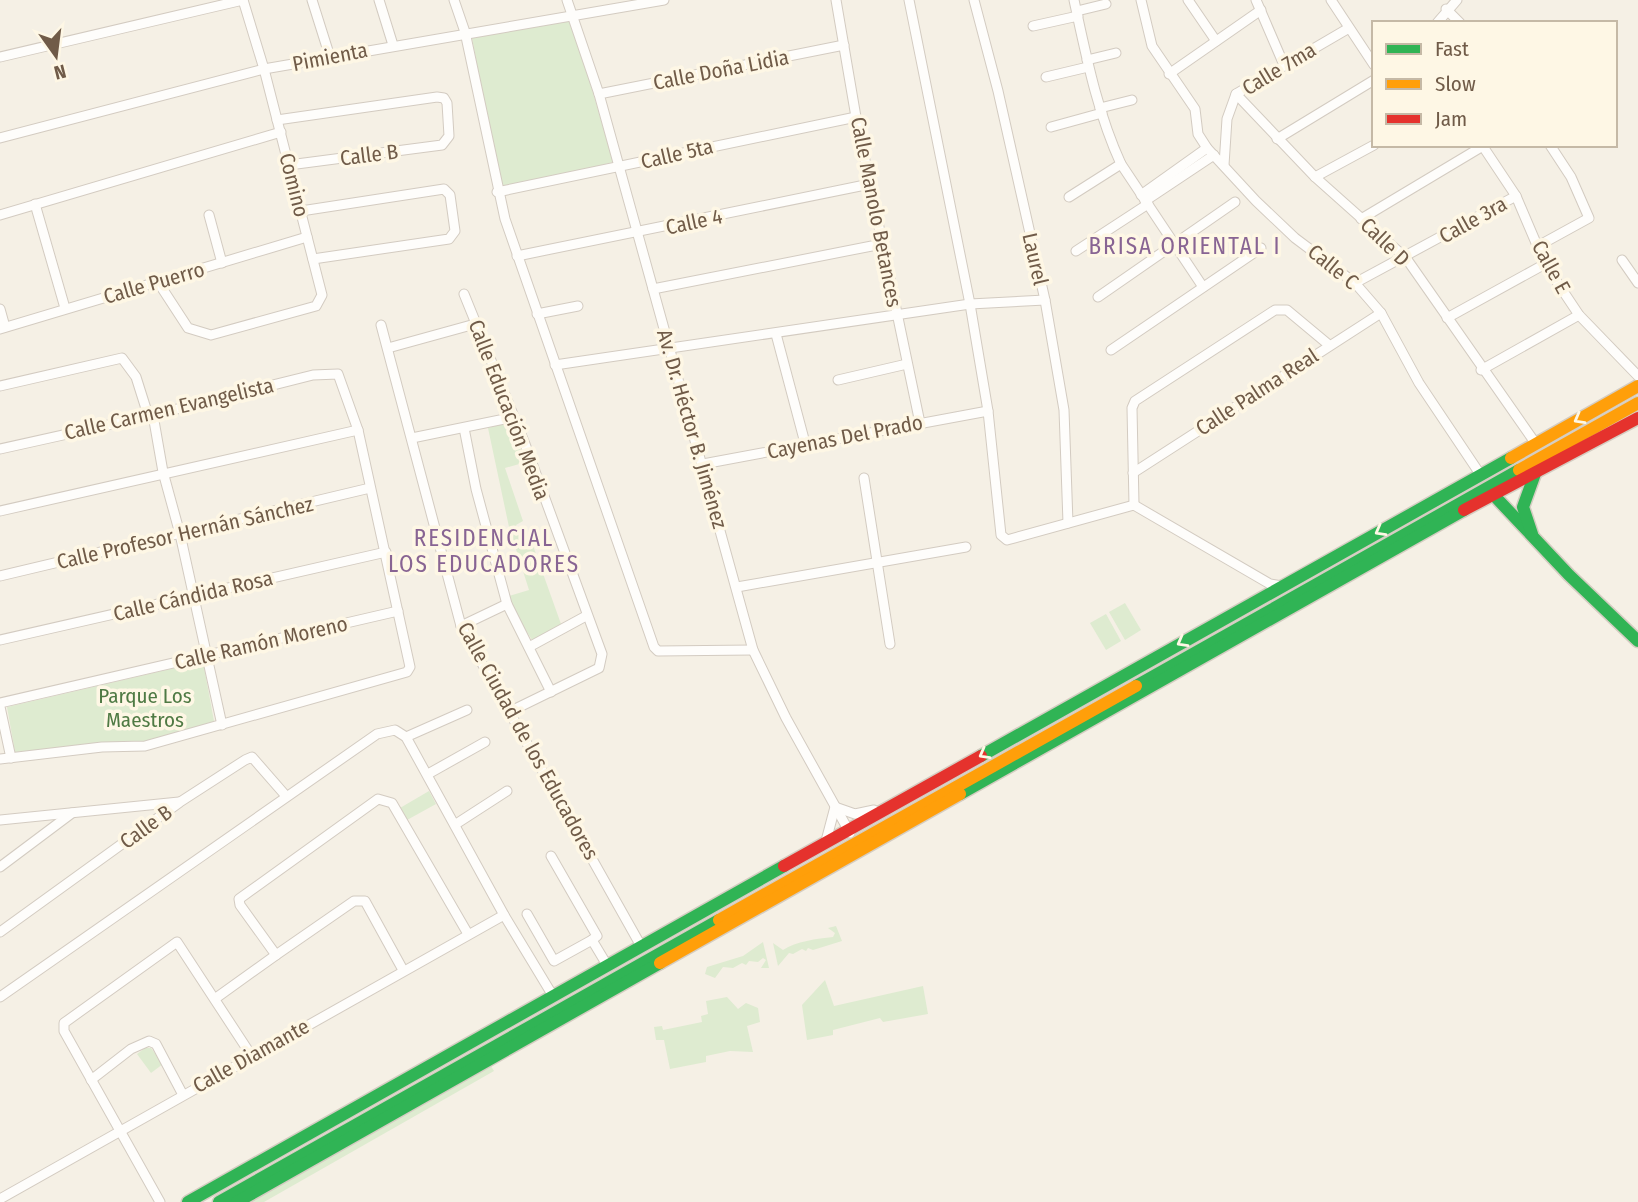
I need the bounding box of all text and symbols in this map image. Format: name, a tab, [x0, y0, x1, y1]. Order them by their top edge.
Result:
north arrow	[21, 21, 91, 91]
legend	[1372, 21, 1617, 147]
text: Fast	[1435, 36, 1469, 62]
street label: Pimienta	[290, 37, 370, 77]
street label: Calle 7ma	[1237, 37, 1321, 101]
street label: Calle Doña Lidia	[651, 44, 791, 96]
text: N	[52, 59, 68, 85]
text: Slow	[1435, 71, 1476, 97]
text: Jam	[1435, 106, 1467, 132]
street label: Calle Manolo Betances	[845, 115, 907, 309]
street label: Calle 5ta	[638, 133, 716, 175]
street label: Calle B	[338, 139, 400, 171]
street label: Comino	[274, 150, 314, 220]
street label: Calle 3ra	[1435, 191, 1511, 249]
street label: Calle 4	[663, 203, 725, 241]
street label: Calle D	[1355, 212, 1415, 272]
street label: Laurel	[1016, 230, 1054, 288]
district label: BRISA ORIENTAL I	[1089, 232, 1281, 260]
street label: Calle E	[1526, 236, 1576, 298]
street label: Calle C	[1302, 239, 1364, 295]
street label: Calle Puerro	[101, 256, 207, 310]
street label: Calle Educación Media	[463, 316, 555, 504]
street label: Av. Dr. Héctor B. Jiménez	[651, 326, 733, 532]
street label: Calle Palma Real	[1191, 343, 1323, 441]
street label: Calle Carmen Evangelista	[62, 372, 276, 446]
street label: Cayenas Del Prado	[765, 409, 925, 465]
one-way arrow	[1573, 411, 1586, 424]
street label: Calle Profesor Hernán Sánchez	[54, 491, 316, 575]
one-way arrow	[1375, 523, 1388, 536]
district label: RESIDENCIAL LOS EDUCADORES	[388, 524, 580, 578]
street label: Calle Cándida Rosa	[111, 565, 275, 627]
street label: Calle Ramón Moreno	[172, 610, 350, 676]
street label: Calle Ciudad de los Educadores	[452, 618, 604, 864]
one-way arrow	[1177, 634, 1189, 648]
park label: Parque Los Maestros	[98, 683, 192, 733]
one-way arrow	[979, 746, 991, 759]
street label: Calle B	[115, 799, 177, 855]
street label: Calle Diamante	[188, 1013, 314, 1099]

